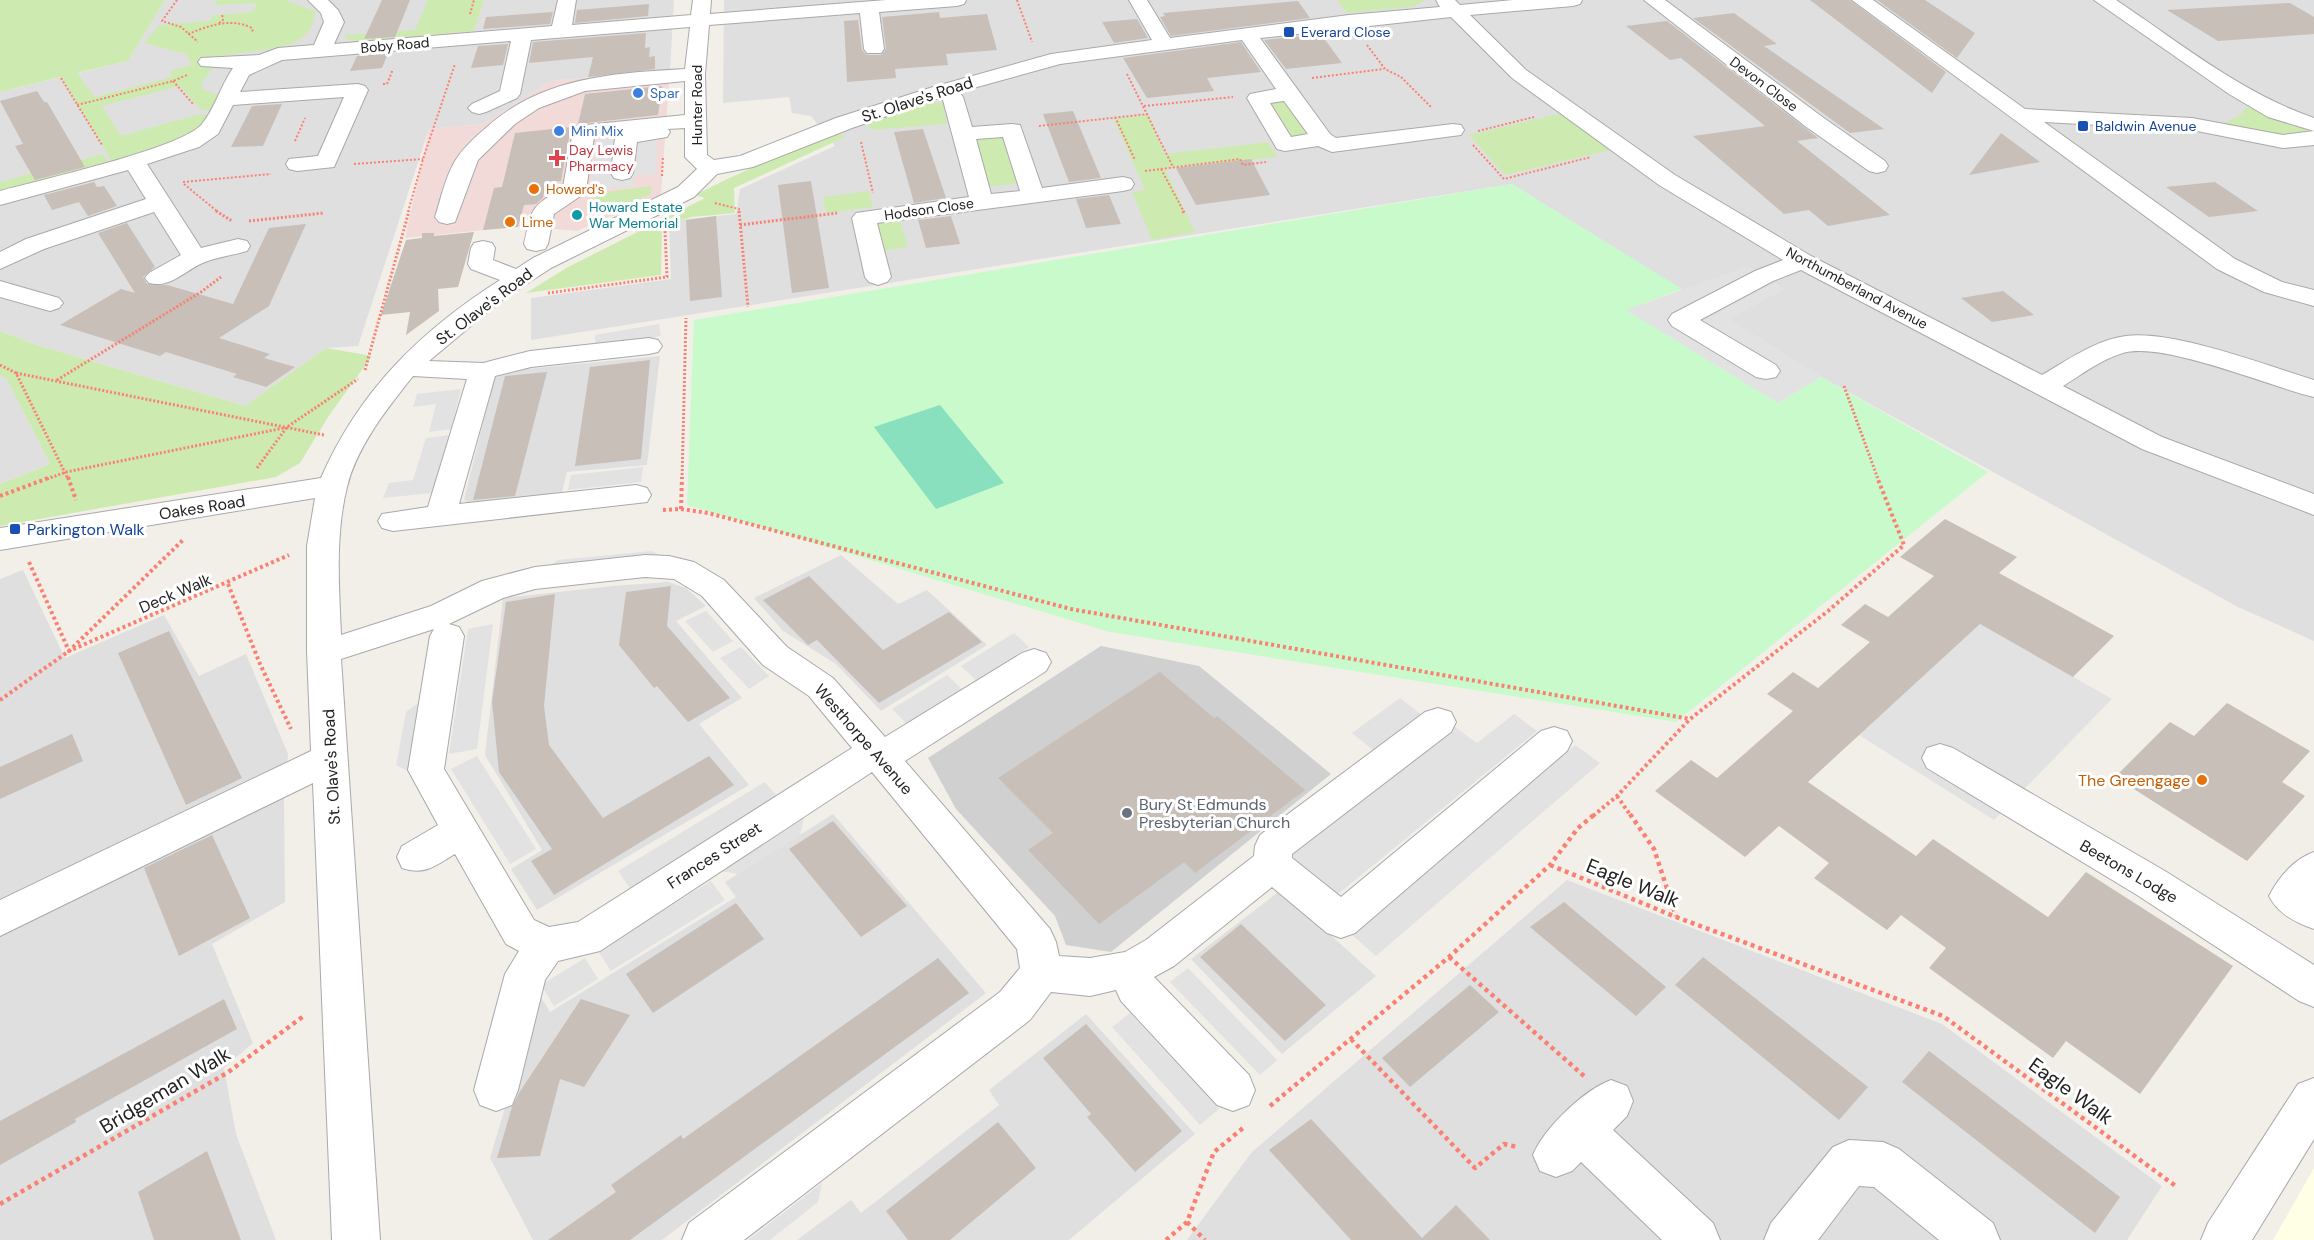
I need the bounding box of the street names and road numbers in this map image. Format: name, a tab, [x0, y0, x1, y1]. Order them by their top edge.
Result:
street label: Boby Road	[360, 33, 430, 57]
street label: Devon Close	[1726, 52, 1802, 116]
street label: Hunter Road	[688, 65, 706, 145]
street label: St. Olave's Road	[859, 72, 975, 127]
street label: Hodson Close	[883, 194, 975, 224]
street label: Northumberland Avenue	[1783, 243, 1931, 333]
street label: St. Olave's Road	[432, 263, 537, 350]
street label: Oakes Road	[157, 490, 247, 525]
street label: Deck Walk	[136, 569, 215, 618]
street label: Westhorpe Avenue	[810, 680, 917, 799]
street label: St. Olave's Road	[318, 709, 345, 825]
street label: Frances Street	[663, 817, 765, 894]
street label: Beetons Lodge	[2076, 835, 2182, 908]
street label: Eagle Walk	[1583, 853, 1683, 913]
street label: Bridgeman Walk	[95, 1041, 235, 1139]
street label: Eagle Walk	[2024, 1052, 2118, 1130]

